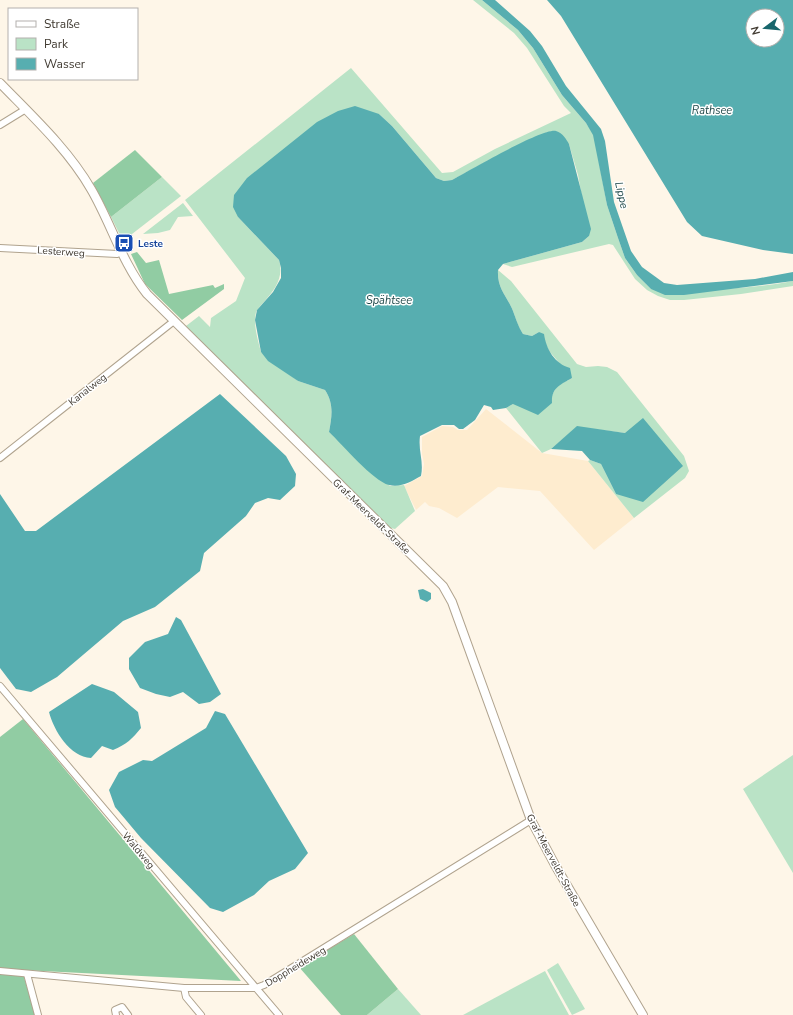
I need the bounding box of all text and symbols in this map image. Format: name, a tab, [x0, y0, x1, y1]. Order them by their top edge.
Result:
legend	[8, 8, 138, 80]
north arrow	[745, 8, 785, 48]
text: Straße	[44, 16, 80, 32]
text: N	[748, 25, 764, 37]
text: Park	[44, 36, 69, 52]
text: Wasser	[44, 56, 86, 72]
water label: Rathsee	[692, 103, 732, 118]
water label: Lippe	[611, 180, 632, 210]
bus stop icon: Leste	[113, 232, 135, 254]
place label: Leste	[138, 237, 164, 251]
street label: Lesterweg	[37, 243, 85, 261]
water label: Spähtsee	[366, 293, 412, 308]
street label: Kanalweg	[66, 370, 110, 409]
street label: Graf-Meerveldt-Straße	[329, 476, 413, 558]
street label: Graf-Meerveldt-Straße	[523, 812, 584, 909]
street label: Waldweg	[119, 829, 158, 872]
street label: Doppheideweg	[263, 943, 329, 991]

